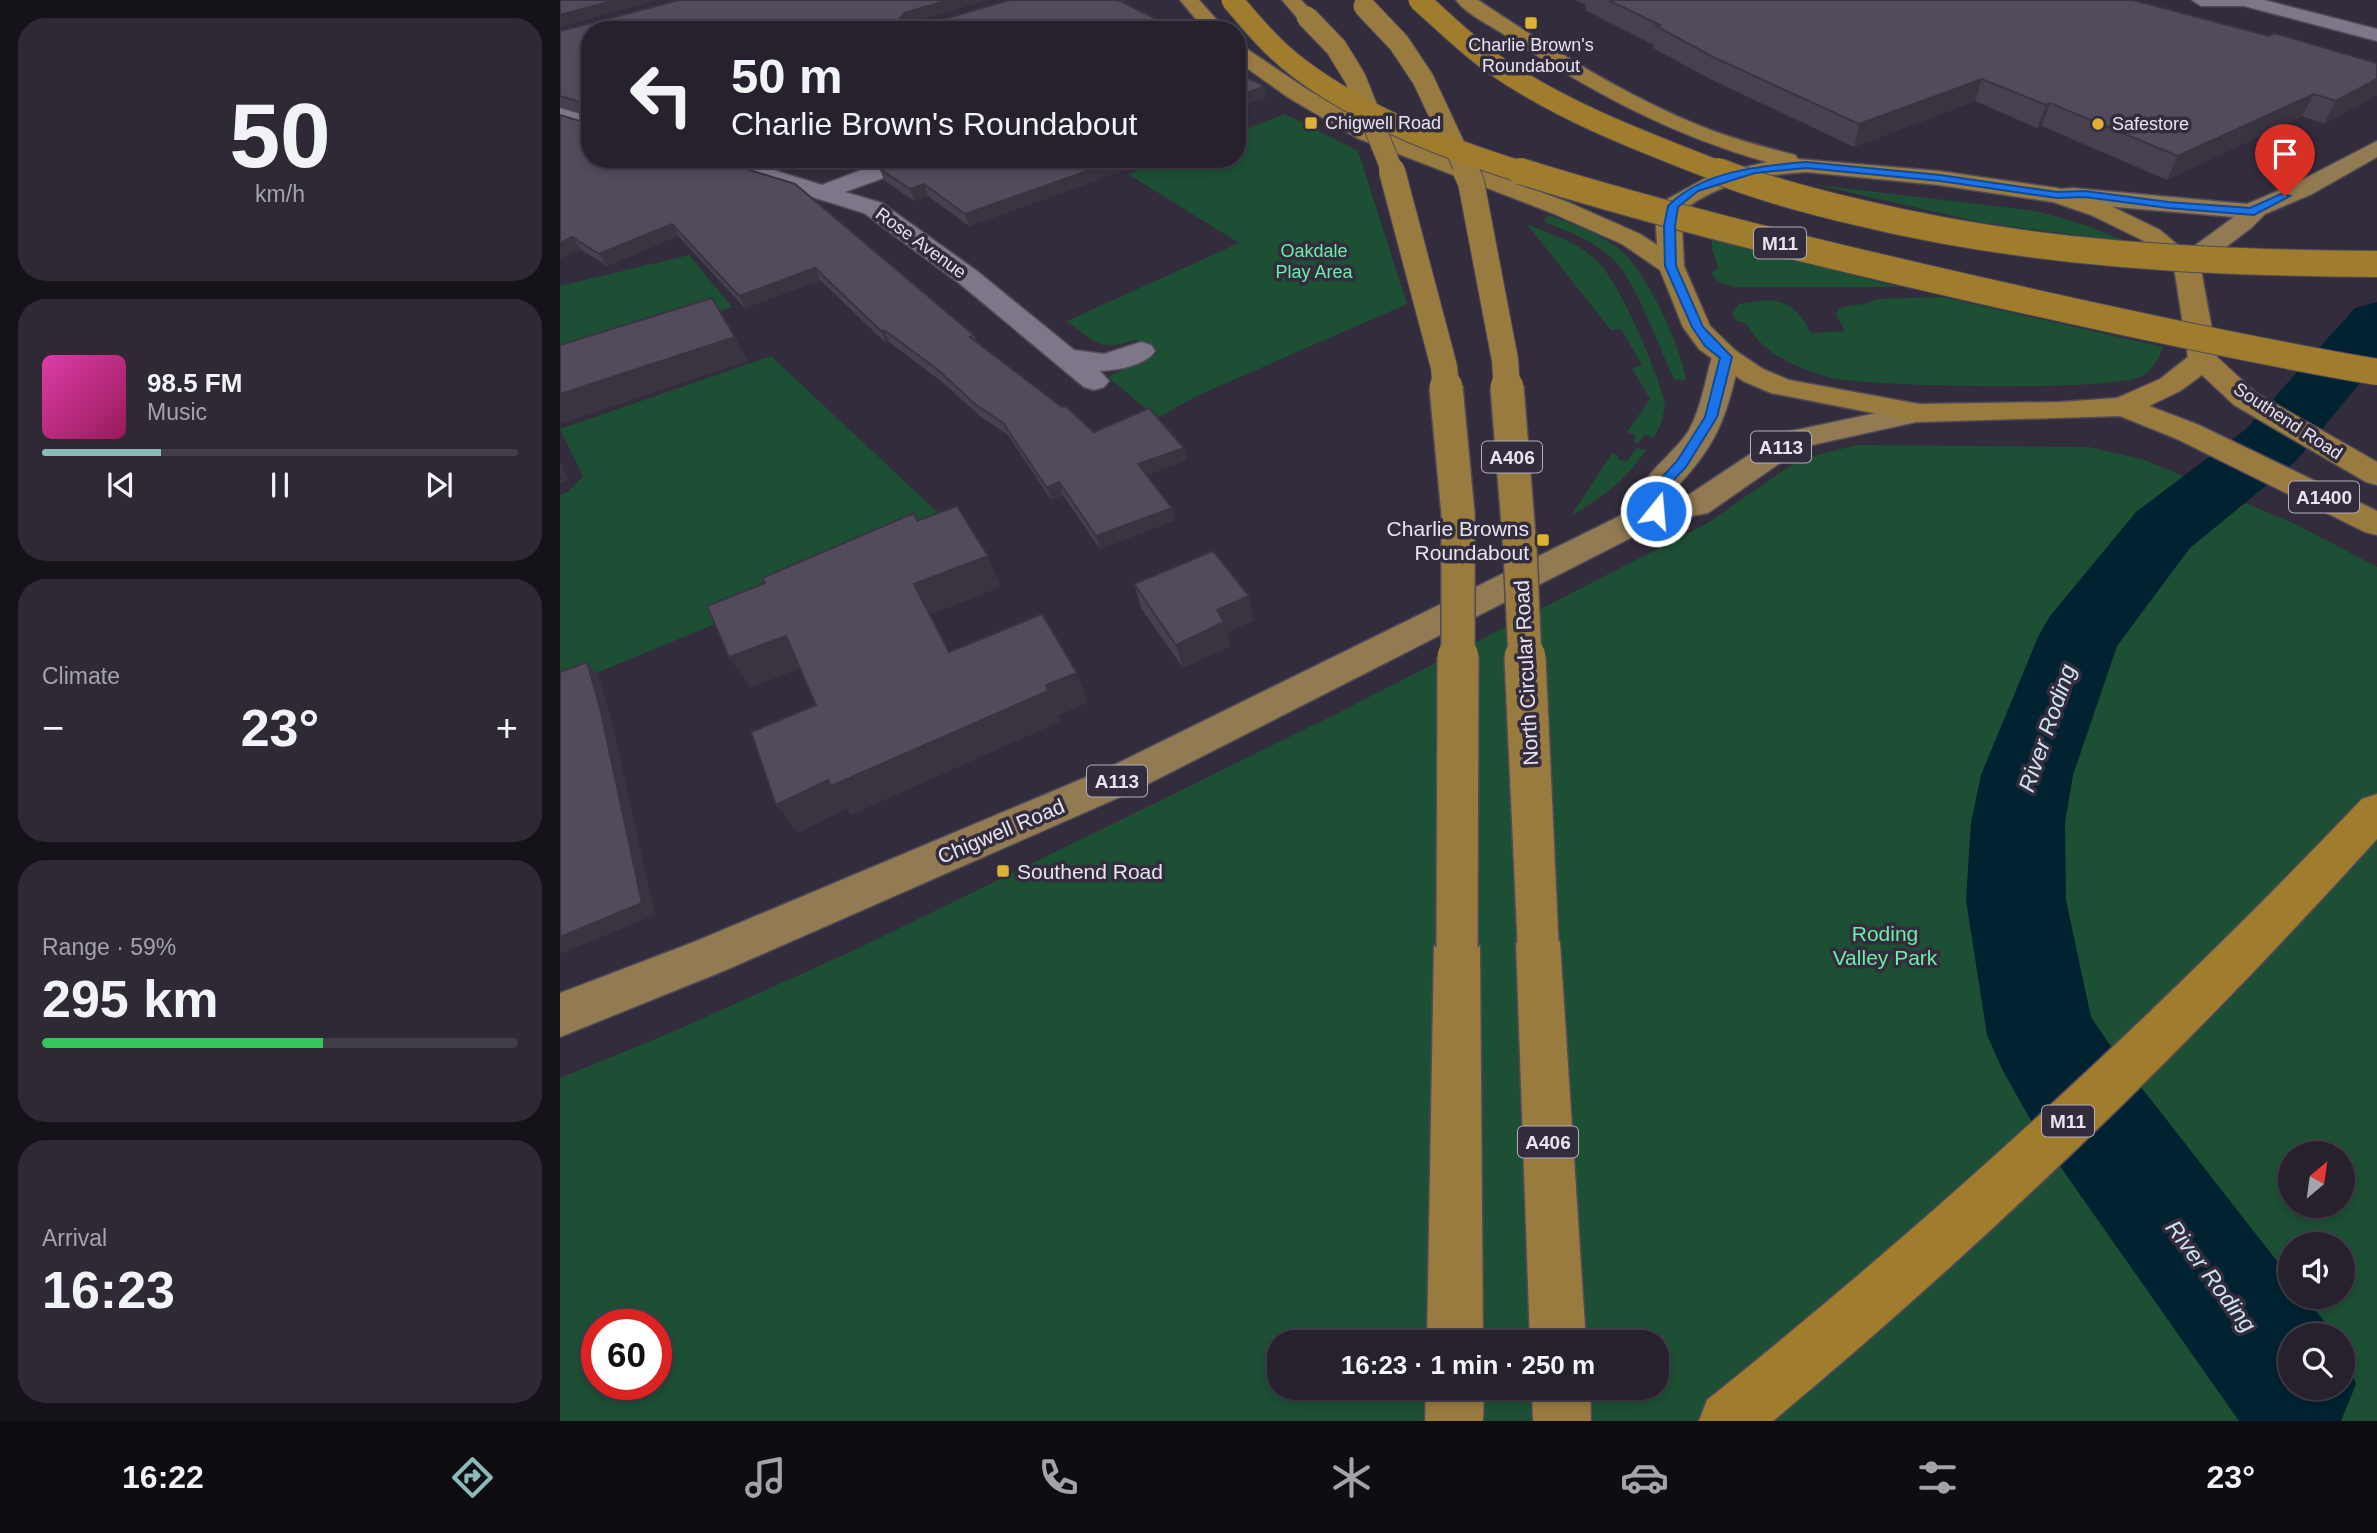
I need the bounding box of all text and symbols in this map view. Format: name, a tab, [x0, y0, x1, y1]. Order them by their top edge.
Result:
marker: Charlie Brown's Roundabout	[1523, 15, 1539, 31]
place label: Charlie Brown's Roundabout	[1468, 35, 1594, 76]
icon: left	[616, 49, 707, 140]
text: 50 m	[731, 49, 843, 103]
text: 50	[229, 85, 331, 186]
text: Charlie Brown's Roundabout	[731, 106, 1137, 142]
place label: Chigwell Road	[1325, 113, 1441, 133]
place label: Safestore	[2112, 114, 2189, 134]
marker: Chigwell Road	[1303, 115, 1319, 131]
marker: Safestore	[2090, 116, 2106, 132]
pin	[2255, 124, 2315, 196]
icon: arrive	[2266, 135, 2304, 173]
text: km/h	[255, 181, 305, 207]
street label: Rose Avenue	[872, 204, 970, 282]
road number: M11	[1754, 228, 1806, 258]
park label: Oakdale Play Area	[1275, 241, 1354, 282]
text: 98.5 FM	[147, 368, 242, 398]
street label: Southend Road	[2230, 379, 2346, 463]
text: Music	[147, 399, 207, 425]
road number: A113	[1751, 432, 1811, 462]
road number: A406	[1482, 442, 1542, 472]
icon: previous	[102, 466, 140, 504]
icon: pause	[261, 466, 299, 504]
icon: next	[420, 466, 458, 504]
position arrow	[1619, 474, 1693, 548]
road number: A1400	[2289, 482, 2359, 512]
place label: Charlie Browns Roundabout	[1387, 517, 1529, 564]
marker: Charlie Browns Roundabout	[1535, 532, 1551, 548]
street label: North Circular Road	[1510, 580, 1542, 766]
water label: River Roding	[2013, 661, 2081, 795]
text: Climate	[42, 663, 120, 689]
text: 23°	[241, 699, 319, 757]
text: −	[42, 707, 64, 749]
text: +	[496, 707, 518, 749]
road number: A113	[1087, 766, 1147, 796]
street label: Chigwell Road	[934, 794, 1068, 868]
place label: Southend Road	[1017, 860, 1163, 883]
marker: Southend Road	[995, 863, 1011, 879]
park label: Roding Valley Park	[1833, 922, 1938, 969]
text: Range · 59%	[42, 934, 176, 960]
text: 295 km	[42, 970, 218, 1028]
road number: M11	[2042, 1106, 2094, 1136]
road number: A406	[1518, 1126, 1578, 1158]
north arrow	[2278, 1141, 2356, 1218]
map controls	[2278, 1141, 2355, 1400]
water label: River Roding	[2161, 1215, 2262, 1337]
text: Arrival	[42, 1225, 107, 1251]
button: sound	[2278, 1232, 2355, 1309]
text: 16:23	[42, 1261, 175, 1319]
speed limit sign: 60	[581, 1309, 672, 1400]
button: search	[2278, 1323, 2355, 1400]
text: 16:23 · 1 min · 250 m	[1341, 1350, 1595, 1380]
icon: directions	[448, 1453, 497, 1502]
icon: music	[741, 1453, 790, 1502]
icon: phone	[1034, 1453, 1083, 1502]
icon: climate	[1327, 1453, 1376, 1502]
icon: car	[1620, 1453, 1669, 1502]
icon: filters	[1913, 1453, 1962, 1502]
text: 16:22	[122, 1459, 204, 1495]
text: 23°	[2207, 1459, 2255, 1495]

